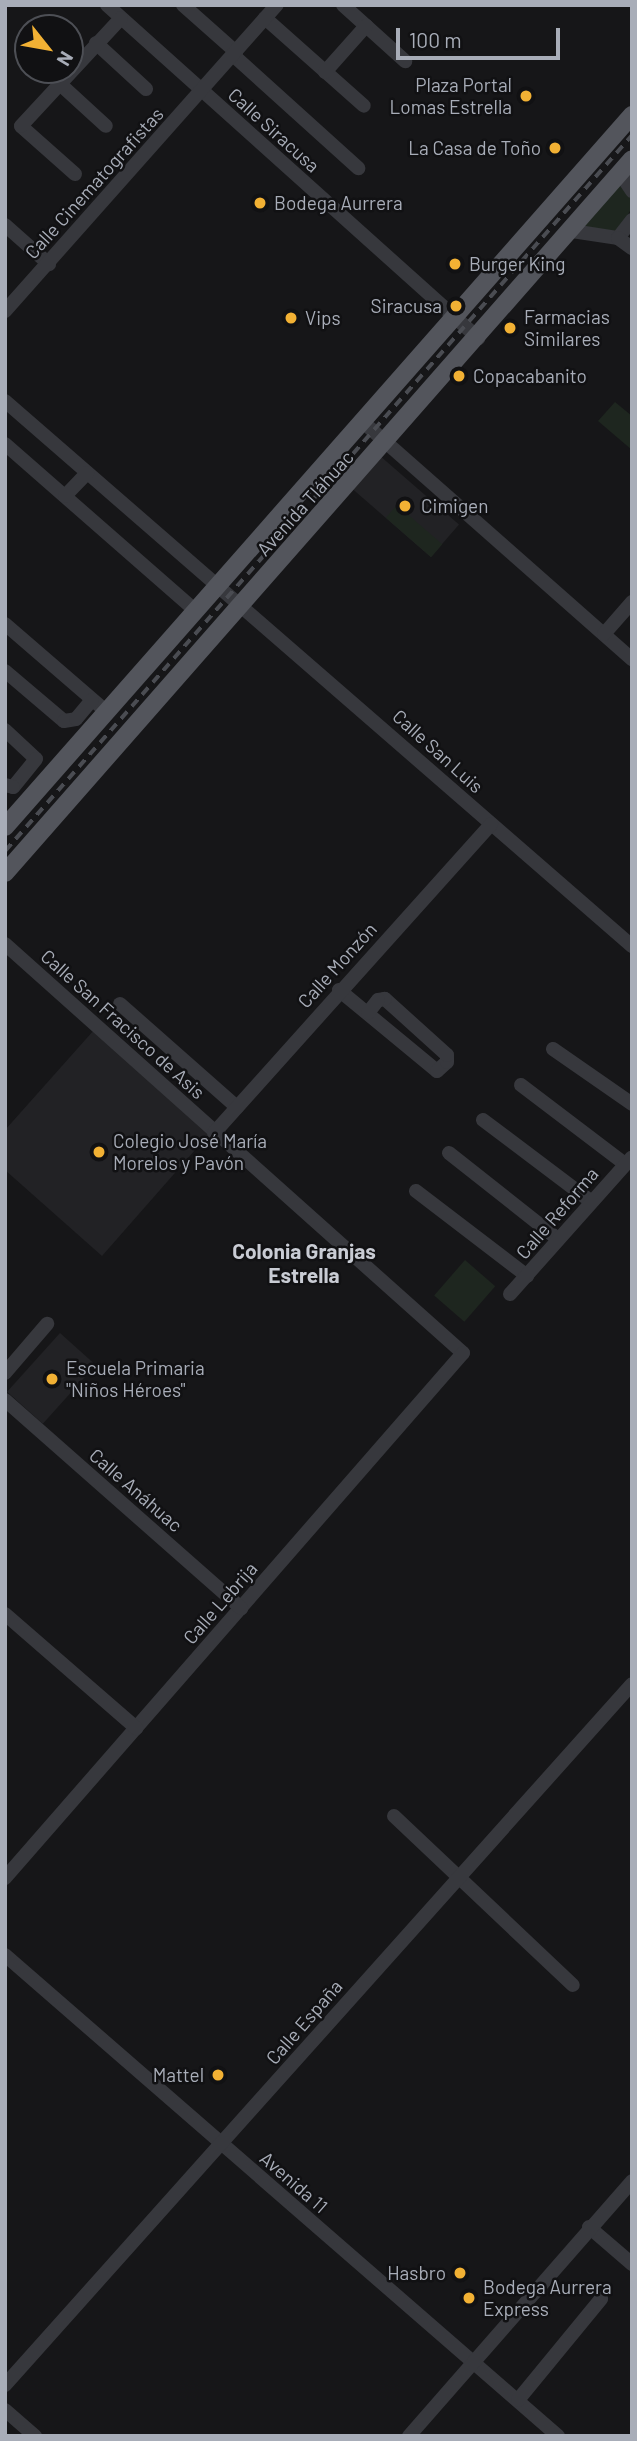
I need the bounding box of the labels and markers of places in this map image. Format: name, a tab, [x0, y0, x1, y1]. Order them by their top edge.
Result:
place label: Plaza Portal Lomas Estrella	[390, 74, 512, 118]
marker: Plaza Portal Lomas Estrella	[518, 88, 534, 104]
place label: La Casa de Toño	[408, 137, 541, 159]
marker: La Casa de Toño	[547, 140, 563, 156]
place label: Bodega Aurrera	[274, 192, 403, 214]
marker: Bodega Aurrera	[252, 195, 268, 211]
place label: Burger King	[469, 253, 565, 275]
marker: Burger King	[447, 256, 463, 272]
place label: Siracusa	[371, 295, 442, 317]
marker: Siracusa	[448, 298, 464, 314]
place label: Farmacias Similares	[524, 306, 610, 350]
place label: Vips	[305, 307, 341, 329]
marker: Vips	[283, 310, 299, 326]
marker: Farmacias Similares	[502, 320, 518, 336]
place label: Copacabanito	[473, 365, 587, 387]
marker: Copacabanito	[451, 368, 467, 384]
place label: Cimigen	[421, 495, 488, 517]
marker: Cimigen	[395, 496, 415, 516]
place label: Colegio José María Morelos y Pavón	[113, 1130, 267, 1174]
marker: Colegio José María Morelos y Pavón	[91, 1144, 107, 1160]
place label: Escuela Primaria "Niños Héroes"	[66, 1357, 205, 1401]
marker: Escuela Primaria "Niños Héroes"	[44, 1371, 60, 1387]
place label: Mattel	[153, 2064, 204, 2086]
marker: Mattel	[210, 2067, 226, 2083]
place label: Hasbro	[387, 2262, 446, 2284]
marker: Hasbro	[452, 2265, 468, 2281]
place label: Bodega Aurrera Express	[483, 2276, 612, 2320]
marker: Bodega Aurrera Express	[461, 2290, 477, 2306]

